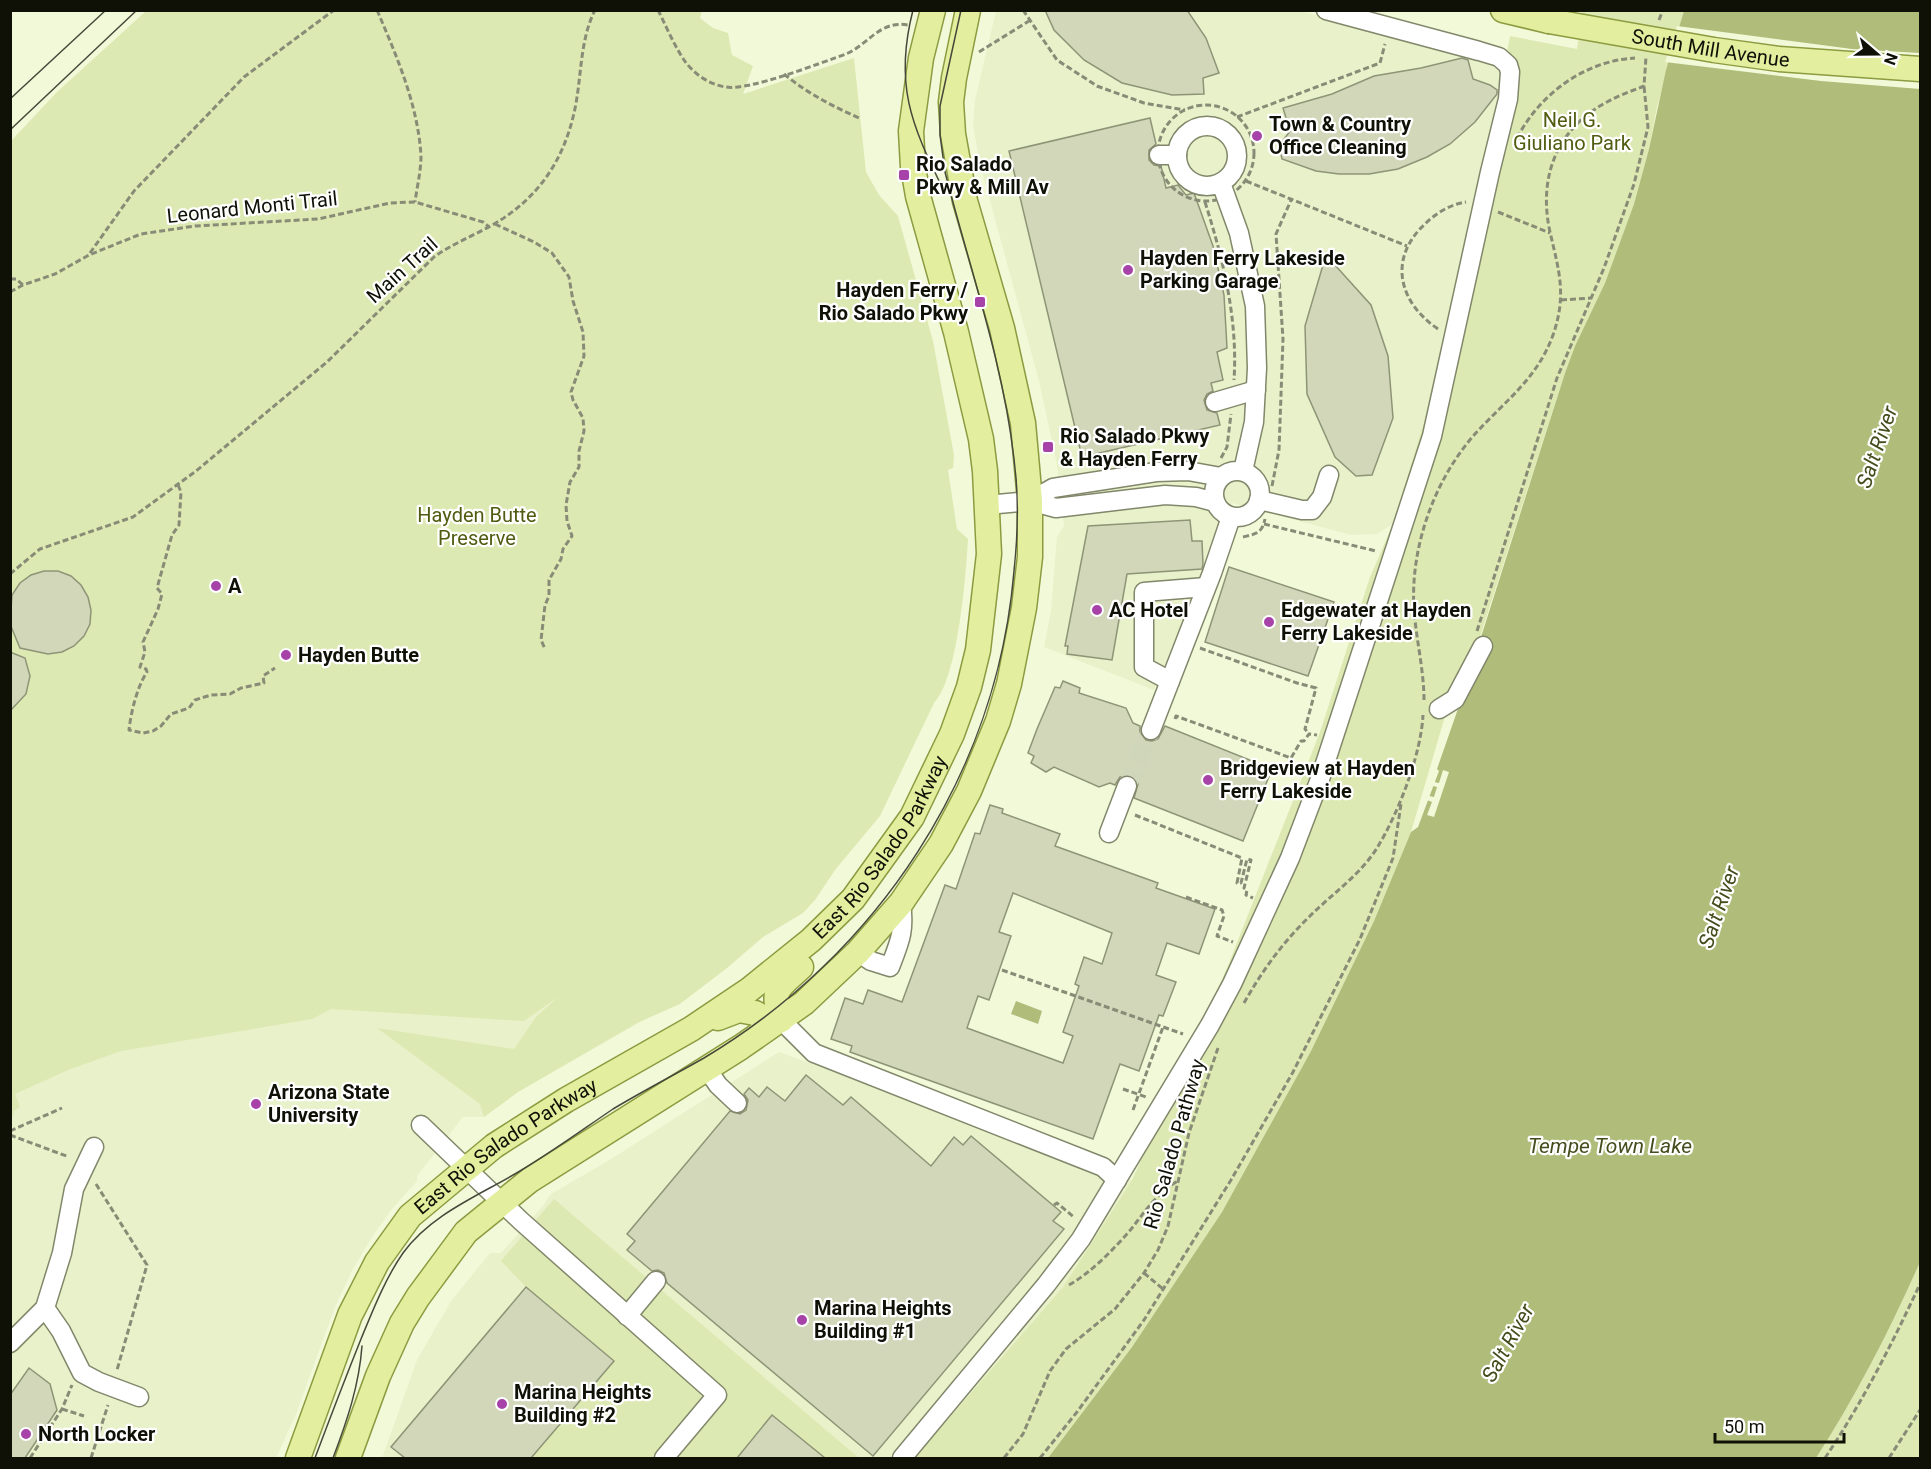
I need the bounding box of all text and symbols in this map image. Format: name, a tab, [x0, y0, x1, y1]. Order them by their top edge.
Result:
street label: South Mill Avenue	[1630, 24, 1790, 72]
north arrow	[1847, 24, 1907, 84]
text: N	[1880, 50, 1901, 68]
park label: Neil G. Giuliano Park	[1513, 108, 1632, 155]
place label: Town & Country Office Cleaning	[1269, 112, 1412, 159]
marker: Town & Country Office Cleaning	[1250, 129, 1264, 143]
place label: Rio Salado Pkwy & Mill Av	[916, 152, 1049, 199]
marker: Rio Salado Pkwy & Mill Av	[897, 168, 911, 182]
street label: Leonard Monti Trail	[165, 186, 339, 228]
street label: Main Trail	[362, 232, 442, 308]
place label: Hayden Ferry Lakeside Parking Garage	[1140, 246, 1345, 293]
marker: Hayden Ferry Lakeside Parking Garage	[1121, 263, 1135, 277]
place label: Hayden Ferry / Rio Salado Pkwy	[819, 278, 969, 325]
marker: Hayden Ferry / Rio Salado Pkwy	[973, 295, 987, 309]
water label: Salt River	[1852, 402, 1903, 491]
place label: Rio Salado Pkwy & Hayden Ferry	[1060, 424, 1210, 471]
marker: Rio Salado Pkwy & Hayden Ferry	[1041, 440, 1055, 454]
park label: Hayden Butte Preserve	[417, 503, 537, 550]
place label: A	[228, 574, 242, 598]
marker: A	[209, 579, 223, 593]
place label: AC Hotel	[1109, 598, 1189, 622]
place label: Edgewater at Hayden Ferry Lakeside	[1281, 598, 1471, 645]
marker: AC Hotel	[1090, 603, 1104, 617]
marker: Edgewater at Hayden Ferry Lakeside	[1262, 615, 1276, 629]
place label: Hayden Butte	[298, 643, 419, 667]
marker: Hayden Butte	[279, 648, 293, 662]
street label: East Rio Salado Parkway	[808, 751, 952, 944]
place label: Bridgeview at Hayden Ferry Lakeside	[1220, 756, 1415, 803]
marker: Bridgeview at Hayden Ferry Lakeside	[1201, 773, 1215, 787]
water label: Salt River	[1694, 862, 1745, 951]
street label: Rio Salado Pathway	[1138, 1056, 1210, 1232]
street label: East Rio Salado Parkway	[409, 1073, 602, 1219]
place label: Arizona State University	[268, 1080, 390, 1127]
marker: Arizona State University	[249, 1097, 263, 1111]
water label: Tempe Town Lake	[1528, 1134, 1692, 1158]
place label: Marina Heights Building #1	[814, 1296, 952, 1343]
water label: Salt River	[1477, 1299, 1540, 1386]
marker: Marina Heights Building #1	[795, 1313, 809, 1327]
place label: Marina Heights Building #2	[514, 1380, 652, 1427]
marker: Marina Heights Building #2	[495, 1397, 509, 1411]
scale bar	[1715, 1406, 1844, 1444]
text: 50 m	[1724, 1416, 1764, 1437]
place label: North Locker	[38, 1422, 156, 1446]
marker: North Locker	[19, 1427, 33, 1441]

